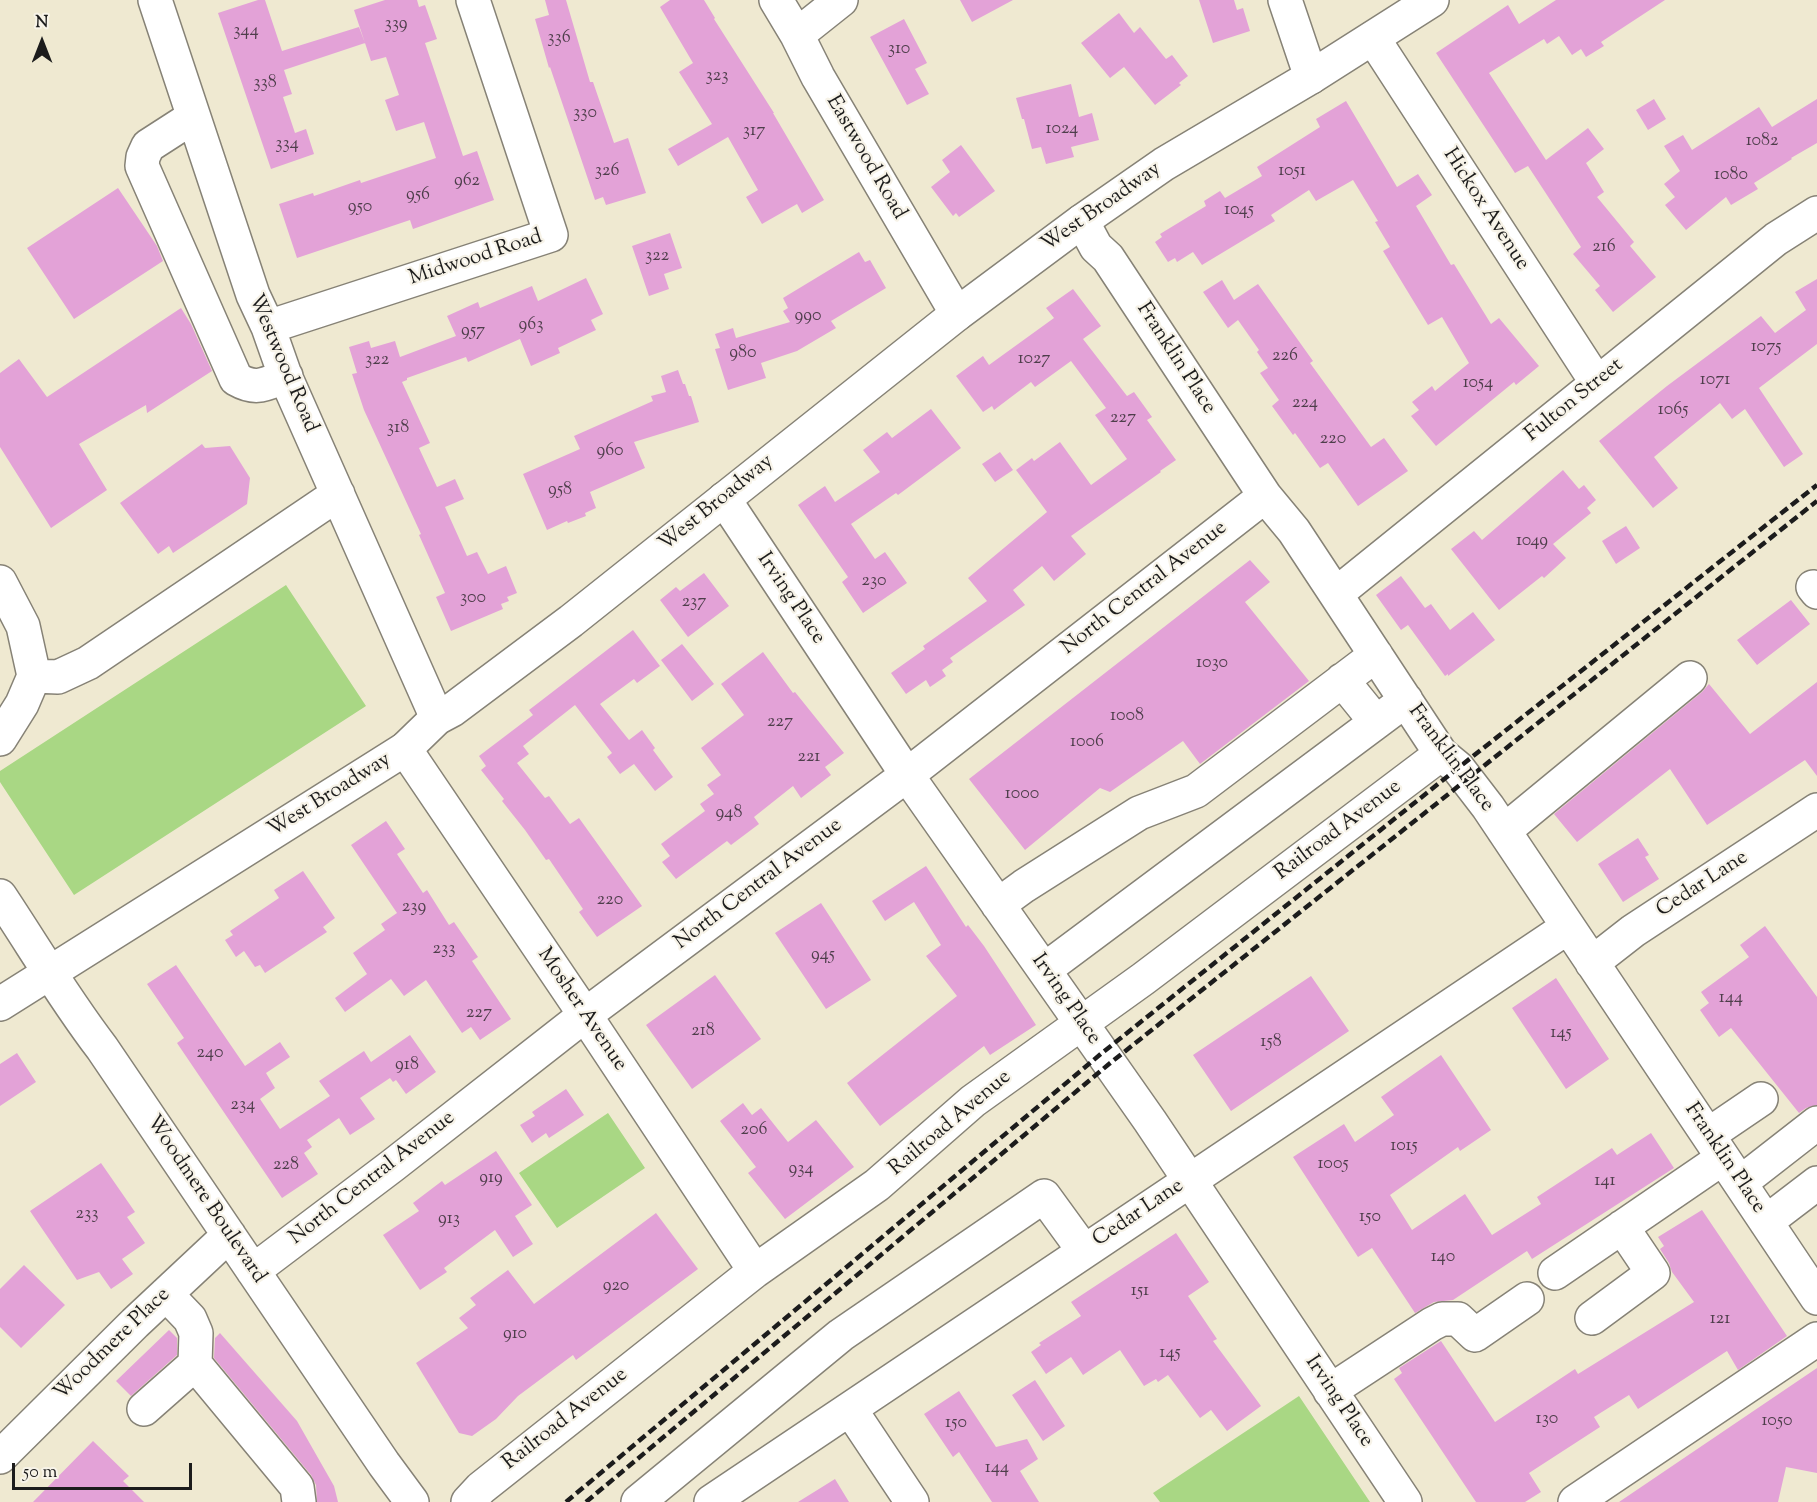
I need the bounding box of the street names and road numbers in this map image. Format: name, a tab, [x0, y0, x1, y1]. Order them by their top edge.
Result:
street label: Eastwood Road	[819, 91, 911, 225]
street label: Hickox Avenue	[1436, 144, 1534, 276]
street label: West Broadway	[1037, 157, 1167, 259]
street label: Midwood Road	[406, 226, 546, 292]
street label: Westwood Road	[241, 291, 323, 437]
street label: Franklin Place	[1130, 299, 1220, 419]
street label: Fulton Street	[1521, 354, 1629, 448]
street label: West Broadway	[655, 450, 779, 558]
street label: North Central Avenue	[1057, 516, 1233, 662]
street label: Irving Place	[750, 548, 830, 650]
street label: Franklin Place	[1401, 700, 1499, 818]
street label: West Broadway	[264, 748, 396, 844]
street label: Railroad Avenue	[1271, 775, 1407, 887]
street label: North Central Avenue	[670, 814, 848, 956]
street label: Cedar Lane	[1653, 846, 1753, 924]
street label: Mosher Avenue	[531, 944, 631, 1076]
street label: Irving Place	[1025, 950, 1105, 1050]
street label: Railroad Avenue	[885, 1066, 1017, 1182]
street label: Franklin Place	[1678, 1099, 1770, 1219]
street label: North Central Avenue	[285, 1106, 461, 1252]
street label: Woodmere Boulevard	[139, 1111, 271, 1289]
street label: Cedar Lane	[1089, 1174, 1189, 1254]
street label: Woodmere Place	[50, 1283, 176, 1407]
street label: Irving Place	[1298, 1351, 1378, 1453]
street label: Railroad Avenue	[499, 1363, 633, 1477]

